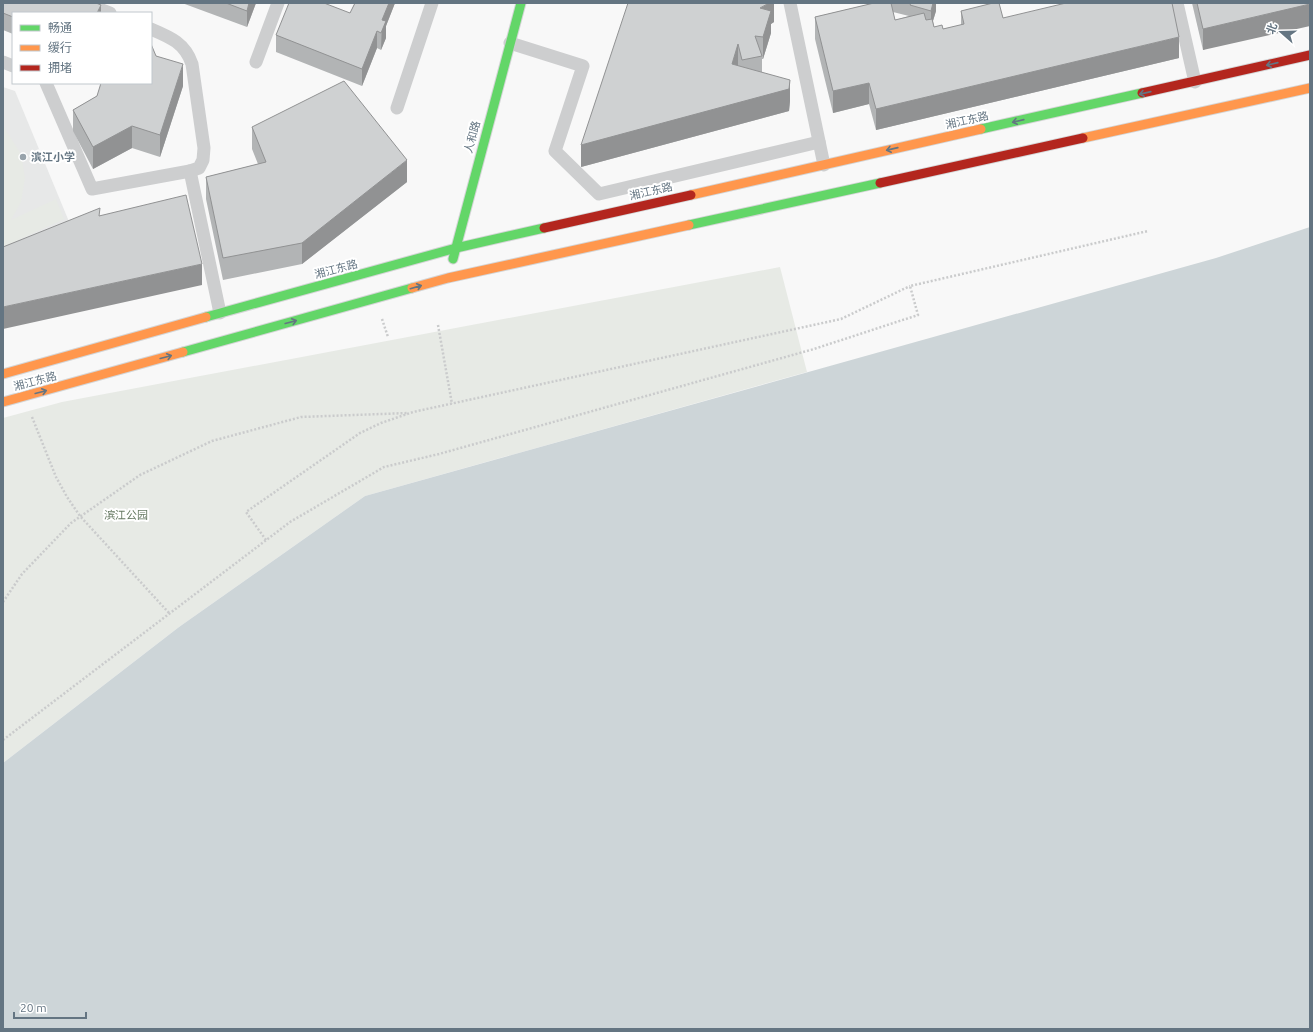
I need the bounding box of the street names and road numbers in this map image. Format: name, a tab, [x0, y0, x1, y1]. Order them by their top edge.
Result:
street label: 湘江东路	[944, 109, 990, 131]
street label: 人和路	[462, 120, 482, 154]
street label: 湘江东路	[628, 180, 674, 202]
street label: 湘江东路	[313, 258, 359, 280]
street label: 湘江东路	[12, 370, 58, 392]

